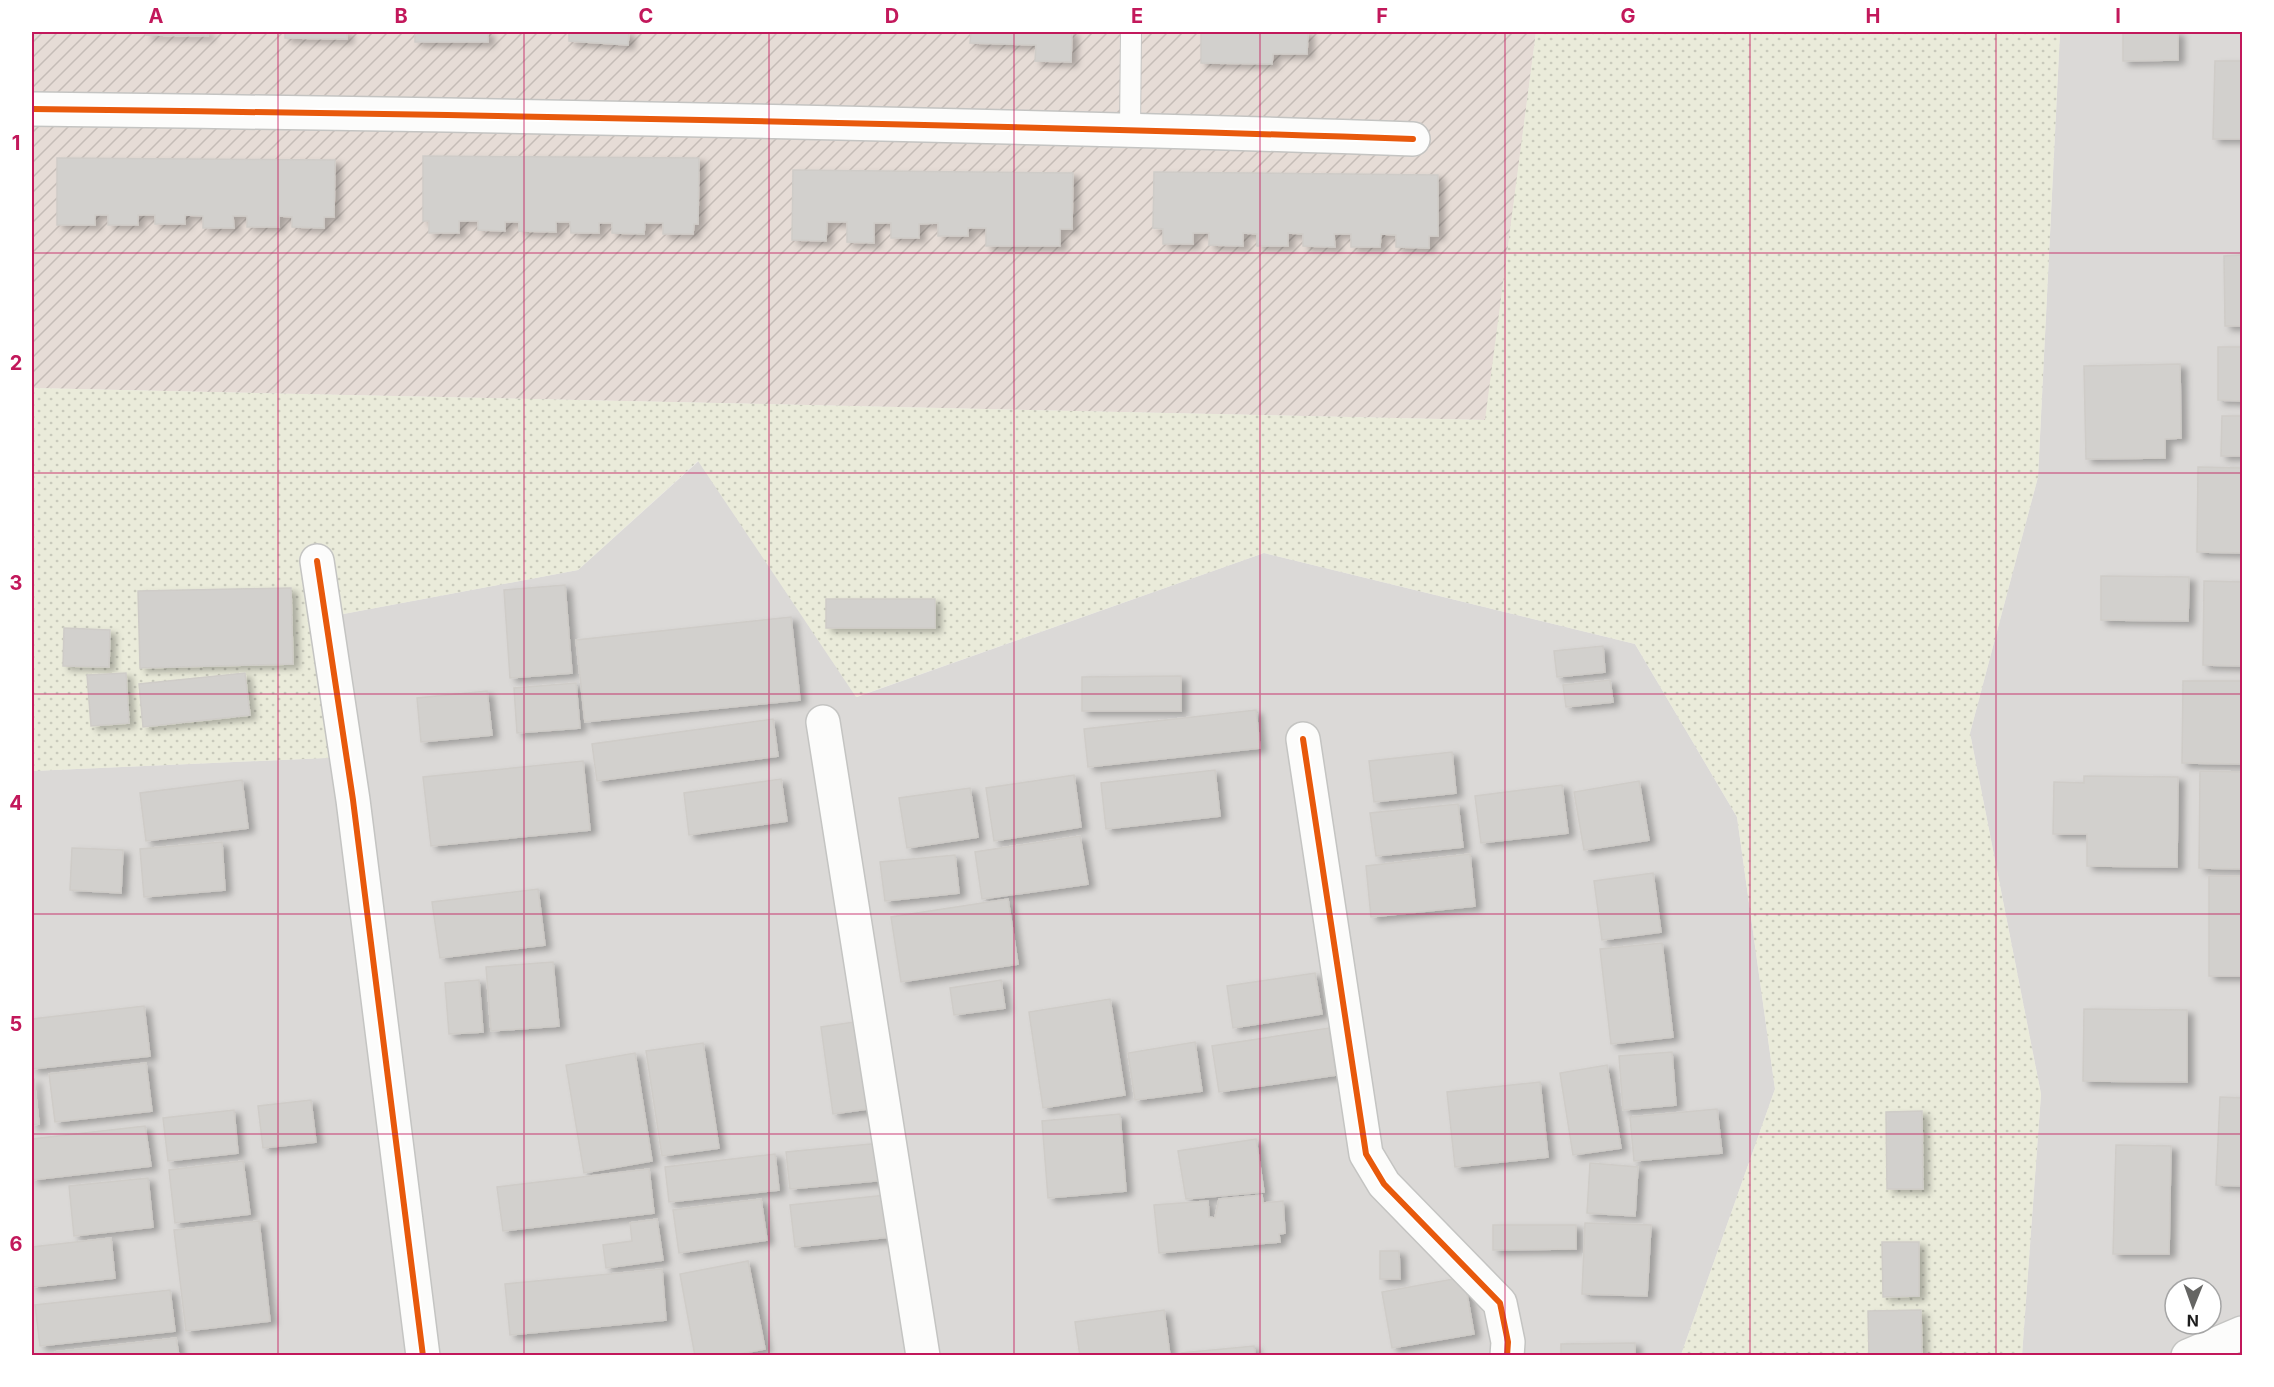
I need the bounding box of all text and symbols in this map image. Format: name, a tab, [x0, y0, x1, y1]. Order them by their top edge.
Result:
text: A	[149, 4, 164, 28]
text: B	[394, 4, 408, 28]
text: C	[639, 4, 653, 28]
text: D	[885, 4, 899, 28]
text: E	[1131, 4, 1143, 28]
text: F	[1376, 4, 1388, 28]
text: G	[1620, 4, 1636, 28]
text: H	[1866, 4, 1880, 28]
text: I	[2115, 4, 2121, 28]
text: 1	[12, 131, 20, 155]
text: 2	[10, 351, 22, 375]
text: 3	[10, 571, 22, 595]
text: 4	[9, 791, 23, 815]
text: 5	[10, 1012, 22, 1036]
text: 6	[10, 1232, 23, 1256]
north arrow	[2163, 1276, 2223, 1336]
text: N	[2186, 1311, 2199, 1331]

